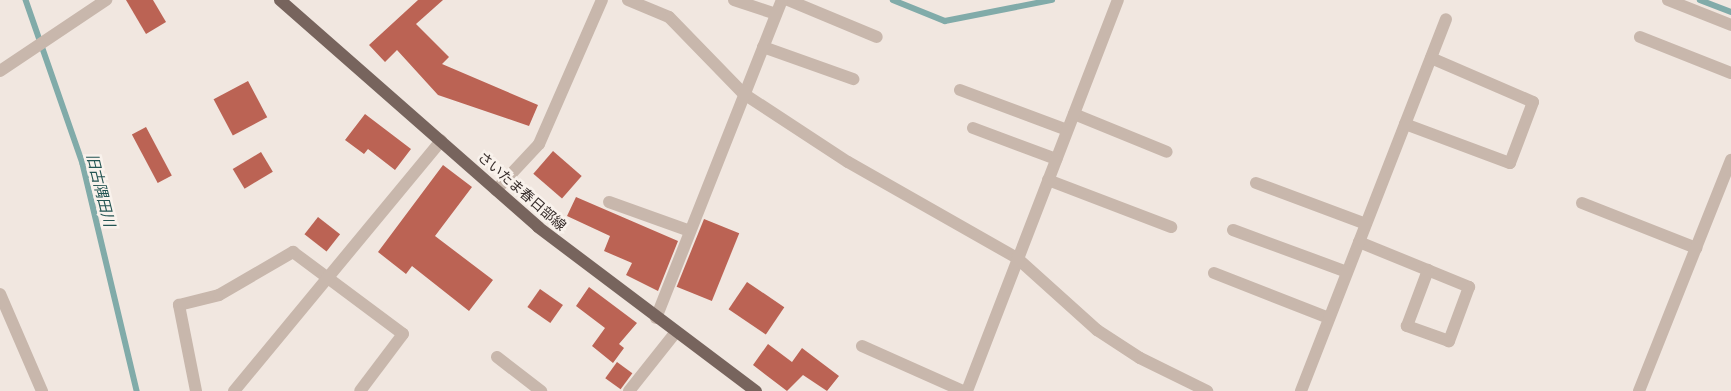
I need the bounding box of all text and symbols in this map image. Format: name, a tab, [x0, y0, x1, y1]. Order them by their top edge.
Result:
street label: さいたま春日部線	[474, 148, 570, 234]
water label: 旧古隅田川	[83, 151, 119, 229]

